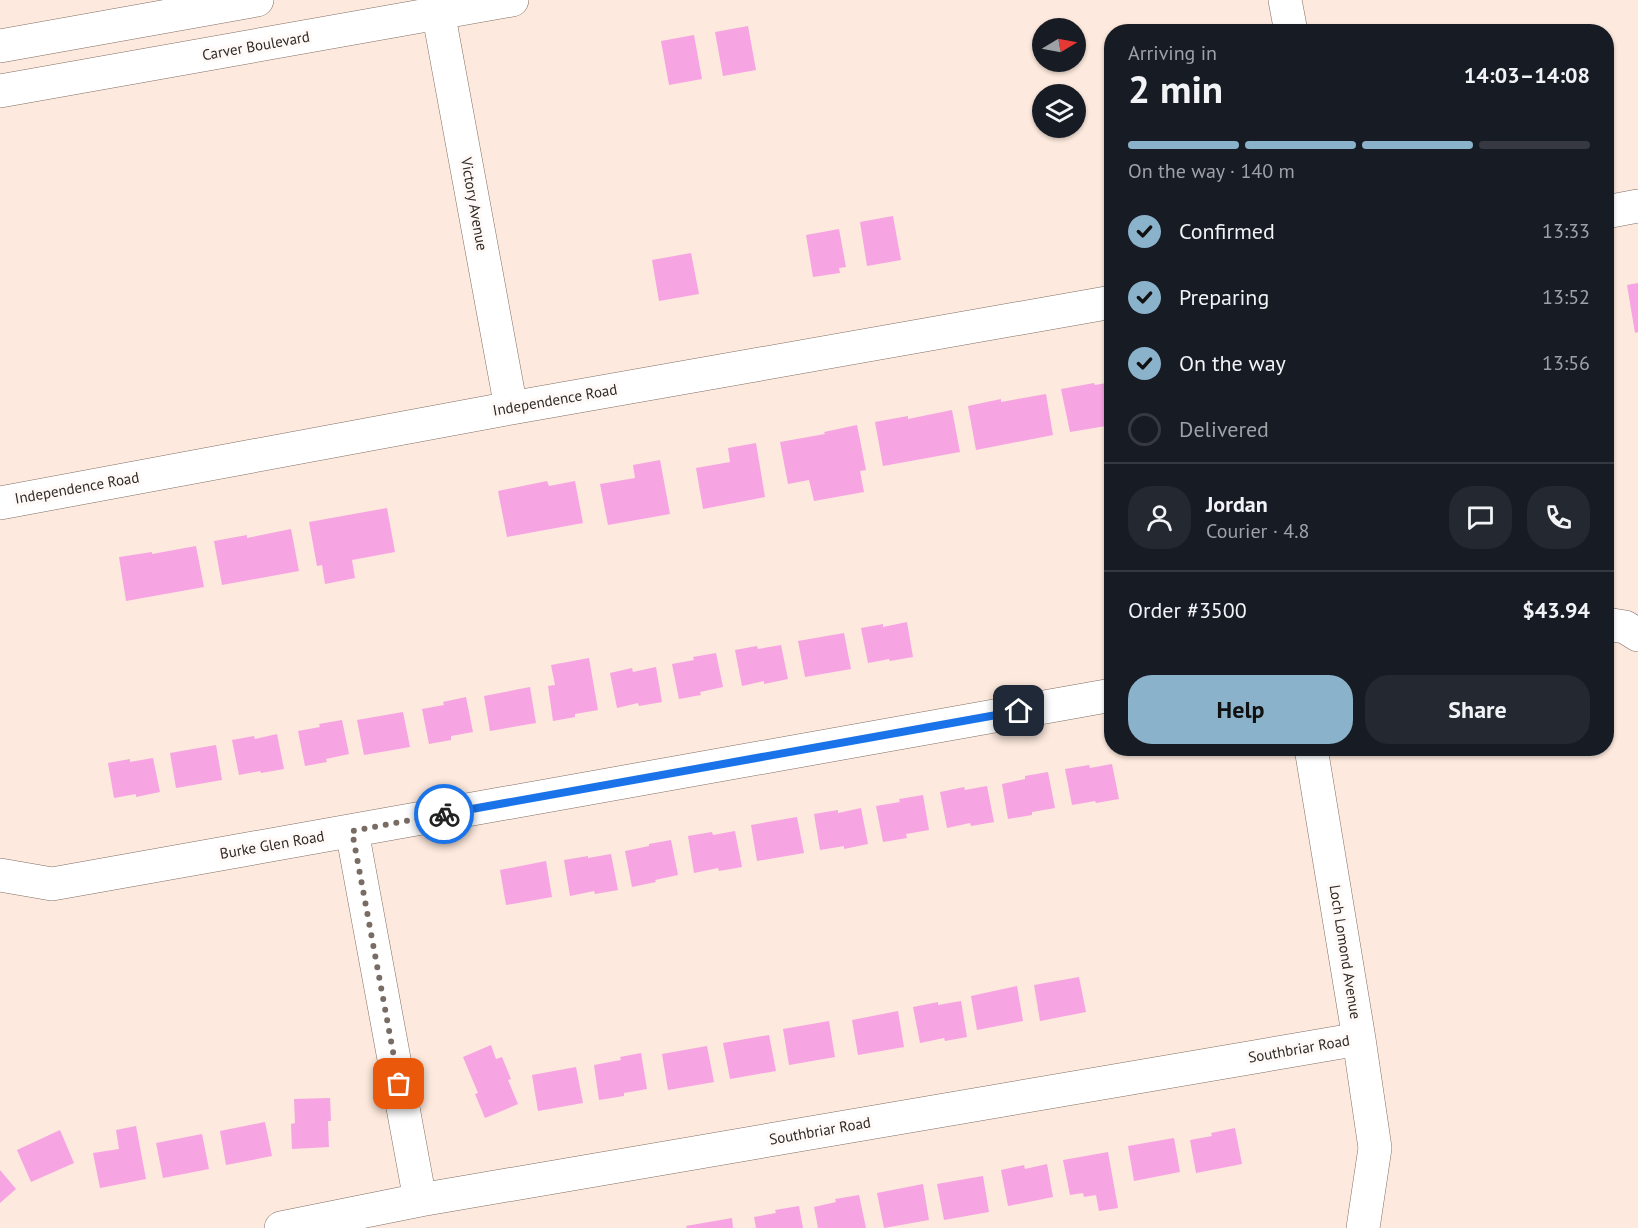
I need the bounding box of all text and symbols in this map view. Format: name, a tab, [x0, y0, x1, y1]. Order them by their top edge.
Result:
north arrow	[1032, 18, 1086, 72]
map controls	[1032, 18, 1086, 138]
street label: Carver Boulevard	[201, 27, 311, 64]
text: Arriving in	[1128, 40, 1217, 66]
text: 14:03–14:08	[1464, 61, 1590, 89]
text: 2 min	[1128, 63, 1223, 114]
button: layers	[1032, 84, 1086, 138]
street label: Victory Avenue	[457, 155, 492, 252]
text: On the way · 140 m	[1128, 158, 1295, 184]
icon: check	[1128, 215, 1161, 248]
text: Confirmed	[1179, 217, 1275, 245]
text: 13:33	[1542, 218, 1590, 244]
icon: check	[1128, 281, 1161, 314]
text: Preparing	[1179, 283, 1269, 311]
text: 13:52	[1542, 284, 1590, 310]
icon: check	[1128, 347, 1161, 380]
text: On the way	[1179, 349, 1286, 377]
text: 13:56	[1542, 350, 1590, 376]
street label: Independence Road	[491, 379, 619, 420]
text: Delivered	[1179, 415, 1269, 443]
street label: Independence Road	[13, 467, 141, 508]
button: person	[1128, 486, 1191, 549]
button: chat	[1449, 486, 1512, 549]
button: phone	[1527, 486, 1590, 549]
text: Jordan	[1206, 490, 1268, 518]
text: Courier · 4.8	[1206, 518, 1309, 544]
text: Order #3500	[1128, 596, 1247, 624]
text: $43.94	[1522, 596, 1590, 624]
button: Help	[1128, 675, 1353, 744]
button: Share	[1365, 675, 1590, 744]
pin	[993, 685, 1044, 736]
icon: home	[1002, 694, 1035, 727]
courier	[414, 784, 474, 844]
icon: bike	[428, 798, 461, 831]
street label: Burke Glen Road	[218, 826, 326, 863]
street label: Loch Lomond Avenue	[1325, 883, 1365, 1020]
street label: Southbriar Road	[1247, 1030, 1351, 1067]
pin	[373, 1058, 424, 1109]
icon: bag	[382, 1067, 415, 1100]
street label: Southbriar Road	[768, 1112, 872, 1149]

